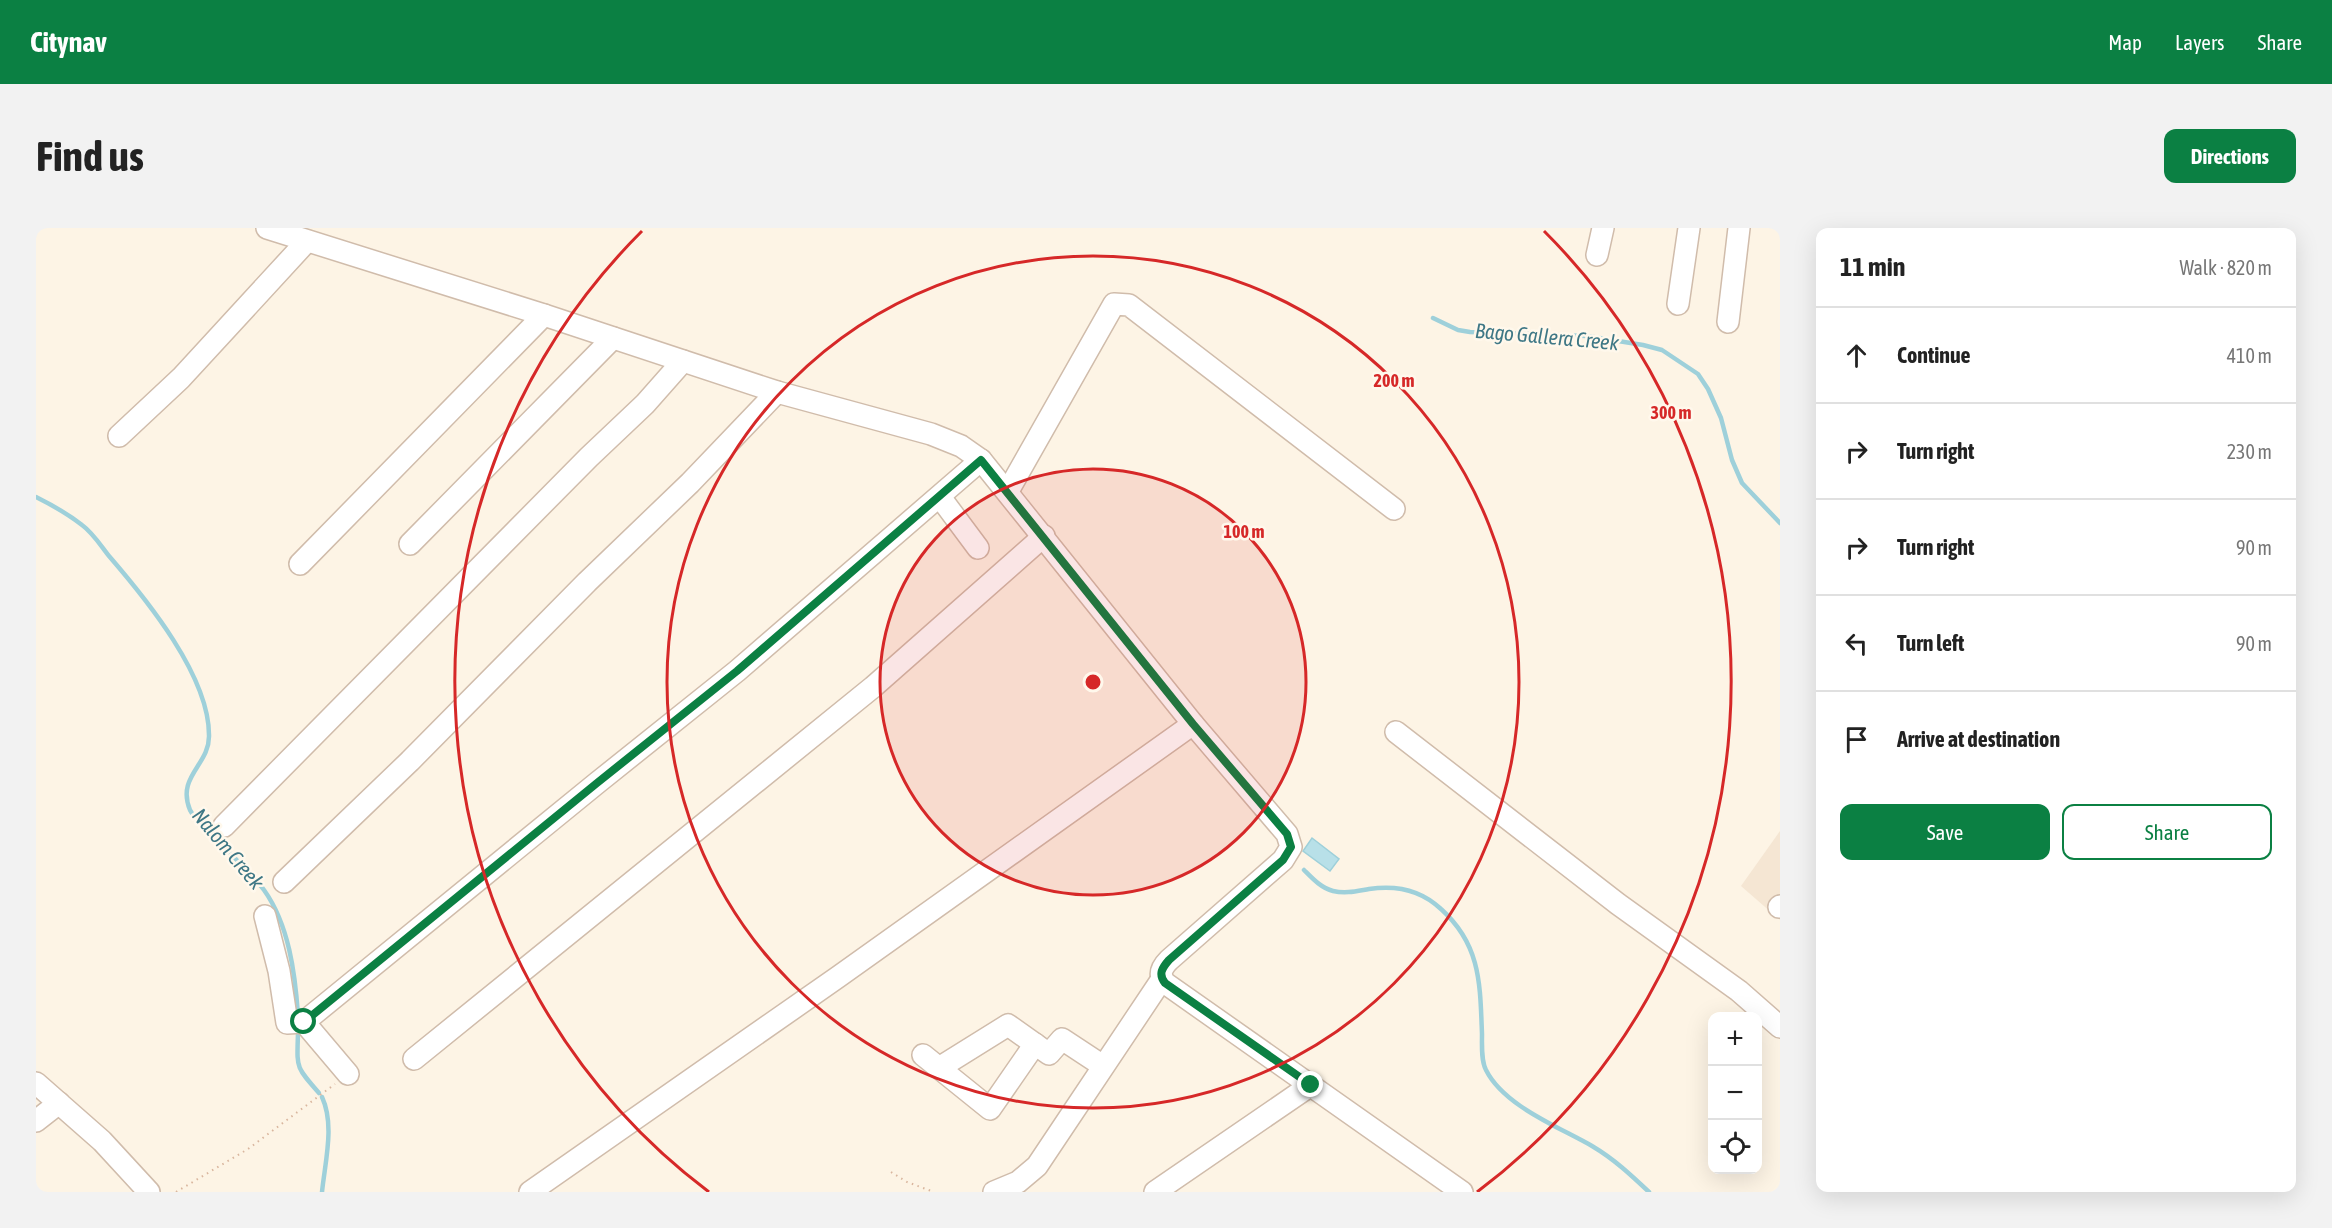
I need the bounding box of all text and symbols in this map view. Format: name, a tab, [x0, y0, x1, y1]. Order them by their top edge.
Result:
text: Citynav	[30, 26, 107, 58]
text: Map	[2108, 30, 2142, 54]
text: Layers	[2175, 30, 2225, 54]
text: Share	[2258, 30, 2302, 54]
button: Directions	[2164, 129, 2296, 183]
text: Find us	[36, 132, 144, 180]
text: 11 min	[1840, 252, 1905, 282]
text: Walk · 820 m	[2180, 256, 2272, 279]
water label: Bago Gallera Creek	[1474, 318, 1621, 354]
icon: ahead	[1840, 339, 1873, 372]
text: Continue	[1897, 342, 1971, 368]
text: 410 m	[2227, 344, 2272, 367]
text: 200 m	[1374, 370, 1414, 391]
text: 300 m	[1651, 402, 1691, 423]
icon: right	[1840, 435, 1873, 468]
text: Turn right	[1897, 438, 1974, 464]
text: 230 m	[2227, 440, 2272, 463]
text: 100 m	[1224, 521, 1264, 542]
icon: right	[1840, 531, 1873, 564]
text: Turn right	[1897, 534, 1974, 560]
text: 90 m	[2236, 536, 2272, 559]
icon: left	[1840, 627, 1873, 660]
text: Turn left	[1897, 630, 1964, 656]
text: 90 m	[2236, 632, 2272, 655]
centre of rings	[1083, 672, 1103, 692]
icon: arrive	[1840, 723, 1873, 756]
text: Arrive at destination	[1897, 726, 2060, 752]
water label: Nalom Creek	[188, 803, 270, 894]
button: Save	[1840, 804, 2050, 860]
button: Share	[2062, 804, 2272, 860]
route start	[290, 1008, 316, 1034]
map controls	[1708, 1012, 1762, 1174]
button: +	[1708, 1012, 1762, 1066]
button: −	[1708, 1066, 1762, 1120]
route end	[1297, 1071, 1323, 1097]
button: locate	[1708, 1120, 1762, 1174]

